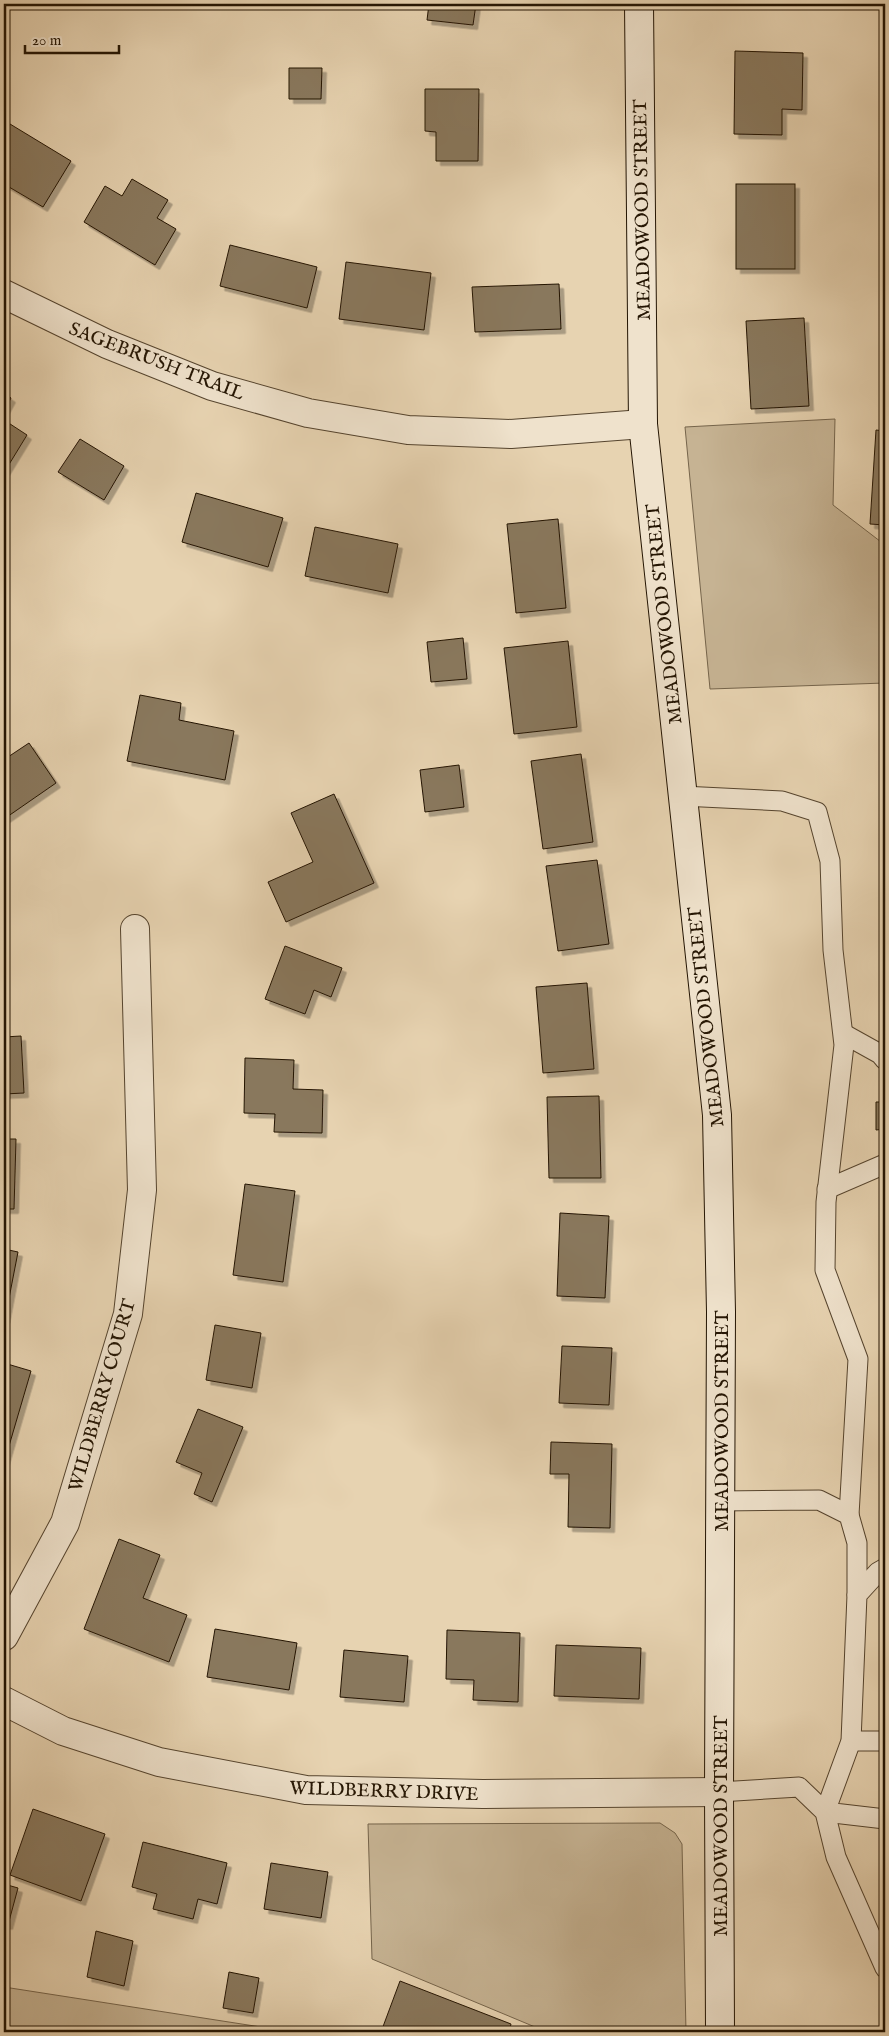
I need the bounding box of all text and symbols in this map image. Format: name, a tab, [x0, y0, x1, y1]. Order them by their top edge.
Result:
scale bar	[25, 22, 119, 54]
text: 20 m	[32, 31, 62, 50]
street label: MEADOWOOD STREET	[629, 99, 657, 321]
street label: SAGEBRUSH TRAIL	[65, 317, 248, 407]
street label: MEADOWOOD STREET	[641, 502, 688, 725]
street label: MEADOWOOD STREET	[683, 905, 730, 1128]
street label: WILDBERRY COURT	[64, 1296, 142, 1495]
street label: MEADOWOOD STREET	[711, 1310, 735, 1532]
street label: MEADOWOOD STREET	[710, 1715, 734, 1937]
street label: WILDBERRY DRIVE	[289, 1777, 479, 1807]

